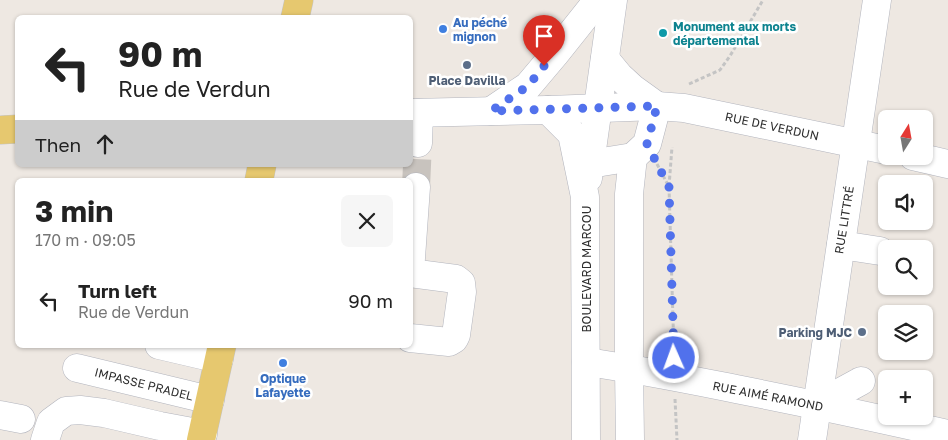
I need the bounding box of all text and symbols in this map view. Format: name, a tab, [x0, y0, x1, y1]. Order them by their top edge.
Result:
place label: Au péché mignon	[453, 15, 507, 44]
pin	[523, 15, 565, 66]
place label: Monument aux morts départemental	[673, 19, 796, 48]
icon: arrive	[530, 22, 558, 50]
marker: Au péché mignon	[437, 23, 449, 35]
marker: Monument aux morts départemental	[657, 27, 669, 39]
text: 90 m	[118, 33, 202, 75]
icon: left	[35, 35, 100, 100]
marker: Place Davilla	[461, 59, 473, 71]
place label: Place Davilla	[429, 73, 505, 88]
text: Rue de Verdun	[118, 75, 271, 102]
street label: RUE DE VERDUN	[724, 109, 820, 143]
north arrow	[878, 110, 932, 165]
map controls	[878, 110, 933, 425]
icon: ahead	[91, 130, 119, 158]
text: Then	[35, 133, 81, 156]
button: sound	[878, 175, 933, 230]
street label: RUE LITTRÉ	[831, 185, 857, 255]
text: 3 min	[35, 193, 113, 229]
button: close	[341, 195, 393, 247]
street label: BOULEVARD MARCOU	[579, 206, 594, 332]
text: 170 m · 09:05	[35, 230, 136, 250]
button: search	[878, 240, 933, 295]
text: Turn left	[78, 279, 157, 302]
icon: left	[35, 287, 63, 315]
text: 90 m	[348, 289, 393, 312]
text: Rue de Verdun	[78, 302, 189, 322]
button: layers	[878, 305, 933, 360]
place label: Parking MJC	[779, 325, 852, 340]
marker: Parking MJC	[856, 326, 868, 338]
position arrow	[647, 331, 699, 383]
marker: Optique Lafayette	[277, 357, 289, 369]
street label: IMPASSE PRADEL	[93, 364, 195, 404]
button: +	[878, 370, 933, 425]
place label: Optique Lafayette	[255, 371, 311, 400]
street label: RUE AIMÉ RAMOND	[711, 378, 825, 414]

